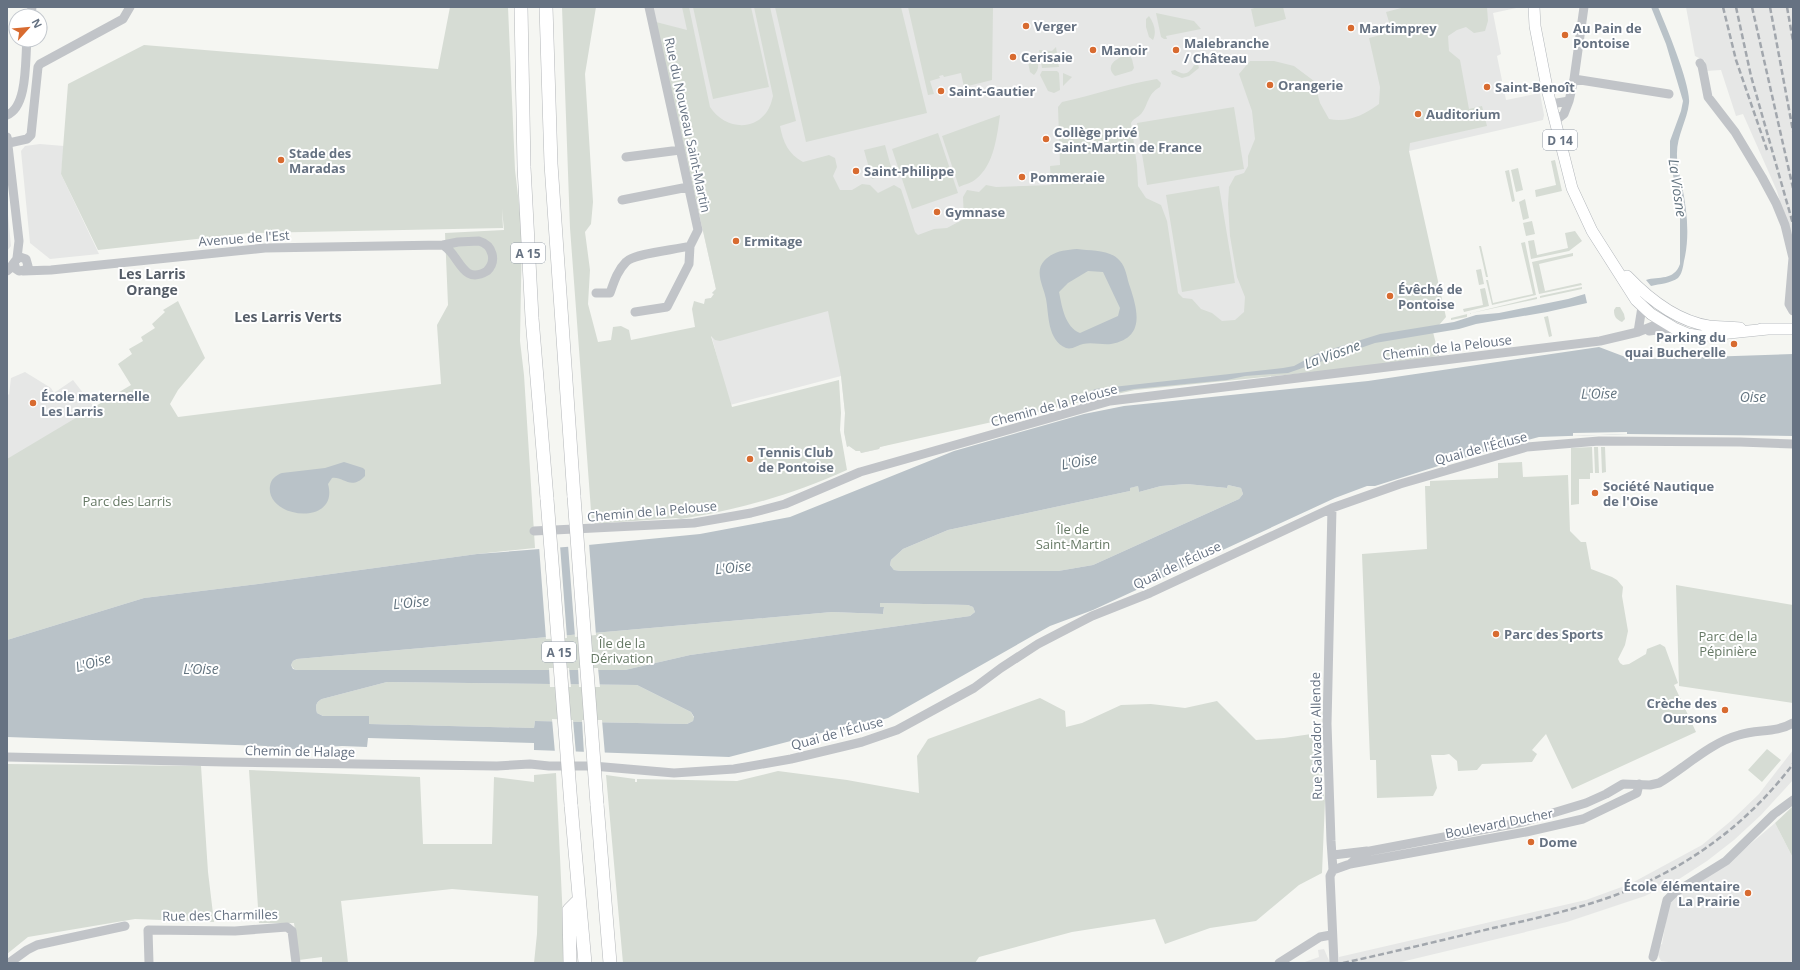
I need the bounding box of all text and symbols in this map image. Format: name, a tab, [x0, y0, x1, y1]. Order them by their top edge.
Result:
north arrow	[8, 8, 48, 48]
text: N	[29, 16, 46, 31]
place label: Verger	[1034, 17, 1077, 35]
place label: Martimprey	[1359, 19, 1437, 37]
place label: Au Pain de Pontoise	[1573, 19, 1642, 52]
marker: Verger	[1021, 21, 1031, 31]
marker: Martimprey	[1346, 23, 1356, 33]
marker: Au Pain de Pontoise	[1560, 30, 1570, 40]
place label: Malebranche / Château	[1184, 34, 1270, 67]
street label: Rue du Nouveau Saint-Martin	[661, 36, 715, 214]
place label: Manoir	[1101, 41, 1148, 59]
marker: Manoir	[1088, 45, 1098, 55]
marker: Malebranche / Château	[1171, 45, 1181, 55]
place label: Cerisaie	[1021, 48, 1073, 66]
marker: Cerisaie	[1008, 52, 1018, 62]
place label: Orangerie	[1278, 76, 1344, 94]
place label: Saint-Benoît	[1495, 78, 1575, 96]
marker: Orangerie	[1265, 80, 1275, 90]
place label: Saint-Gautier	[949, 82, 1035, 100]
marker: Saint-Benoît	[1482, 82, 1492, 92]
marker: Saint-Gautier	[936, 86, 946, 96]
place label: Auditorium	[1426, 105, 1501, 123]
marker: Auditorium	[1413, 109, 1423, 119]
place label: Collège privé Saint-Martin de France	[1054, 123, 1202, 156]
road number: D 14	[1543, 130, 1577, 150]
marker: Collège privé Saint-Martin de France	[1041, 134, 1051, 144]
place label: Stade des Maradas	[289, 144, 351, 177]
marker: Stade des Maradas	[276, 155, 286, 165]
water label: La Viosne	[1665, 158, 1691, 218]
place label: Saint-Philippe	[864, 162, 954, 180]
marker: Saint-Philippe	[851, 166, 861, 176]
place label: Pommeraie	[1030, 168, 1105, 186]
marker: Pommeraie	[1017, 172, 1027, 182]
place label: Gymnase	[945, 203, 1005, 221]
marker: Gymnase	[932, 207, 942, 217]
street label: Avenue de l'Est	[198, 226, 291, 250]
place label: Ermitage	[744, 232, 803, 250]
marker: Ermitage	[731, 236, 741, 246]
road number: A 15	[511, 243, 545, 263]
district label: Les Larris Orange	[118, 264, 186, 299]
place label: Évêché de Pontoise	[1398, 280, 1463, 313]
marker: Évêché de Pontoise	[1385, 291, 1395, 301]
district label: Les Larris Verts	[234, 307, 342, 326]
place label: Parking du quai Bucherelle	[1625, 328, 1726, 361]
street label: Chemin de la Pelouse	[1381, 330, 1513, 364]
water label: La Viosne	[1301, 335, 1363, 373]
marker: Parking du quai Bucherelle	[1729, 339, 1739, 349]
street label: Chemin de la Pelouse	[989, 379, 1119, 431]
water label: L'Oise	[1581, 383, 1617, 403]
place label: École maternelle Les Larris	[41, 387, 150, 420]
water label: Oise	[1740, 387, 1766, 406]
marker: École maternelle Les Larris	[28, 398, 38, 408]
street label: Quai de l'Écluse	[1433, 427, 1529, 469]
place label: Tennis Club de Pontoise	[758, 443, 834, 476]
water label: L'Oise	[1059, 448, 1099, 474]
marker: Tennis Club de Pontoise	[745, 454, 755, 464]
place label: Société Nautique de l'Oise	[1603, 477, 1715, 510]
marker: Société Nautique de l'Oise	[1590, 488, 1600, 498]
park label: Parc des Larris	[83, 492, 171, 510]
street label: Chemin de la Pelouse	[586, 496, 718, 526]
park label: Île de Saint-Martin	[1036, 520, 1110, 553]
street label: Quai de l'Écluse	[1130, 537, 1224, 593]
water label: L'Oise	[714, 556, 752, 578]
water label: L'Oise	[392, 591, 430, 613]
place label: Parc des Sports	[1504, 625, 1603, 643]
park label: Parc de la Pépinière	[1698, 627, 1758, 660]
marker: Parc des Sports	[1491, 629, 1501, 639]
park label: Île de la Dérivation	[591, 634, 653, 667]
road number: A 15	[542, 642, 576, 662]
water label: L'Oise	[73, 648, 113, 676]
water label: L’Oise	[183, 659, 219, 678]
street label: Rue Salvador Allende	[1306, 672, 1326, 800]
place label: Crèche des Oursons	[1646, 694, 1717, 727]
marker: Crèche des Oursons	[1720, 705, 1730, 715]
street label: Quai de l'Écluse	[789, 712, 885, 754]
street label: Chemin de Halage	[245, 741, 355, 761]
street label: Boulevard Ducher	[1444, 804, 1555, 842]
place label: Dome	[1539, 833, 1577, 851]
marker: Dome	[1526, 837, 1536, 847]
place label: École élémentaire La Prairie	[1624, 877, 1740, 910]
marker: École élémentaire La Prairie	[1743, 888, 1753, 898]
street label: Rue des Charmilles	[162, 905, 278, 925]

